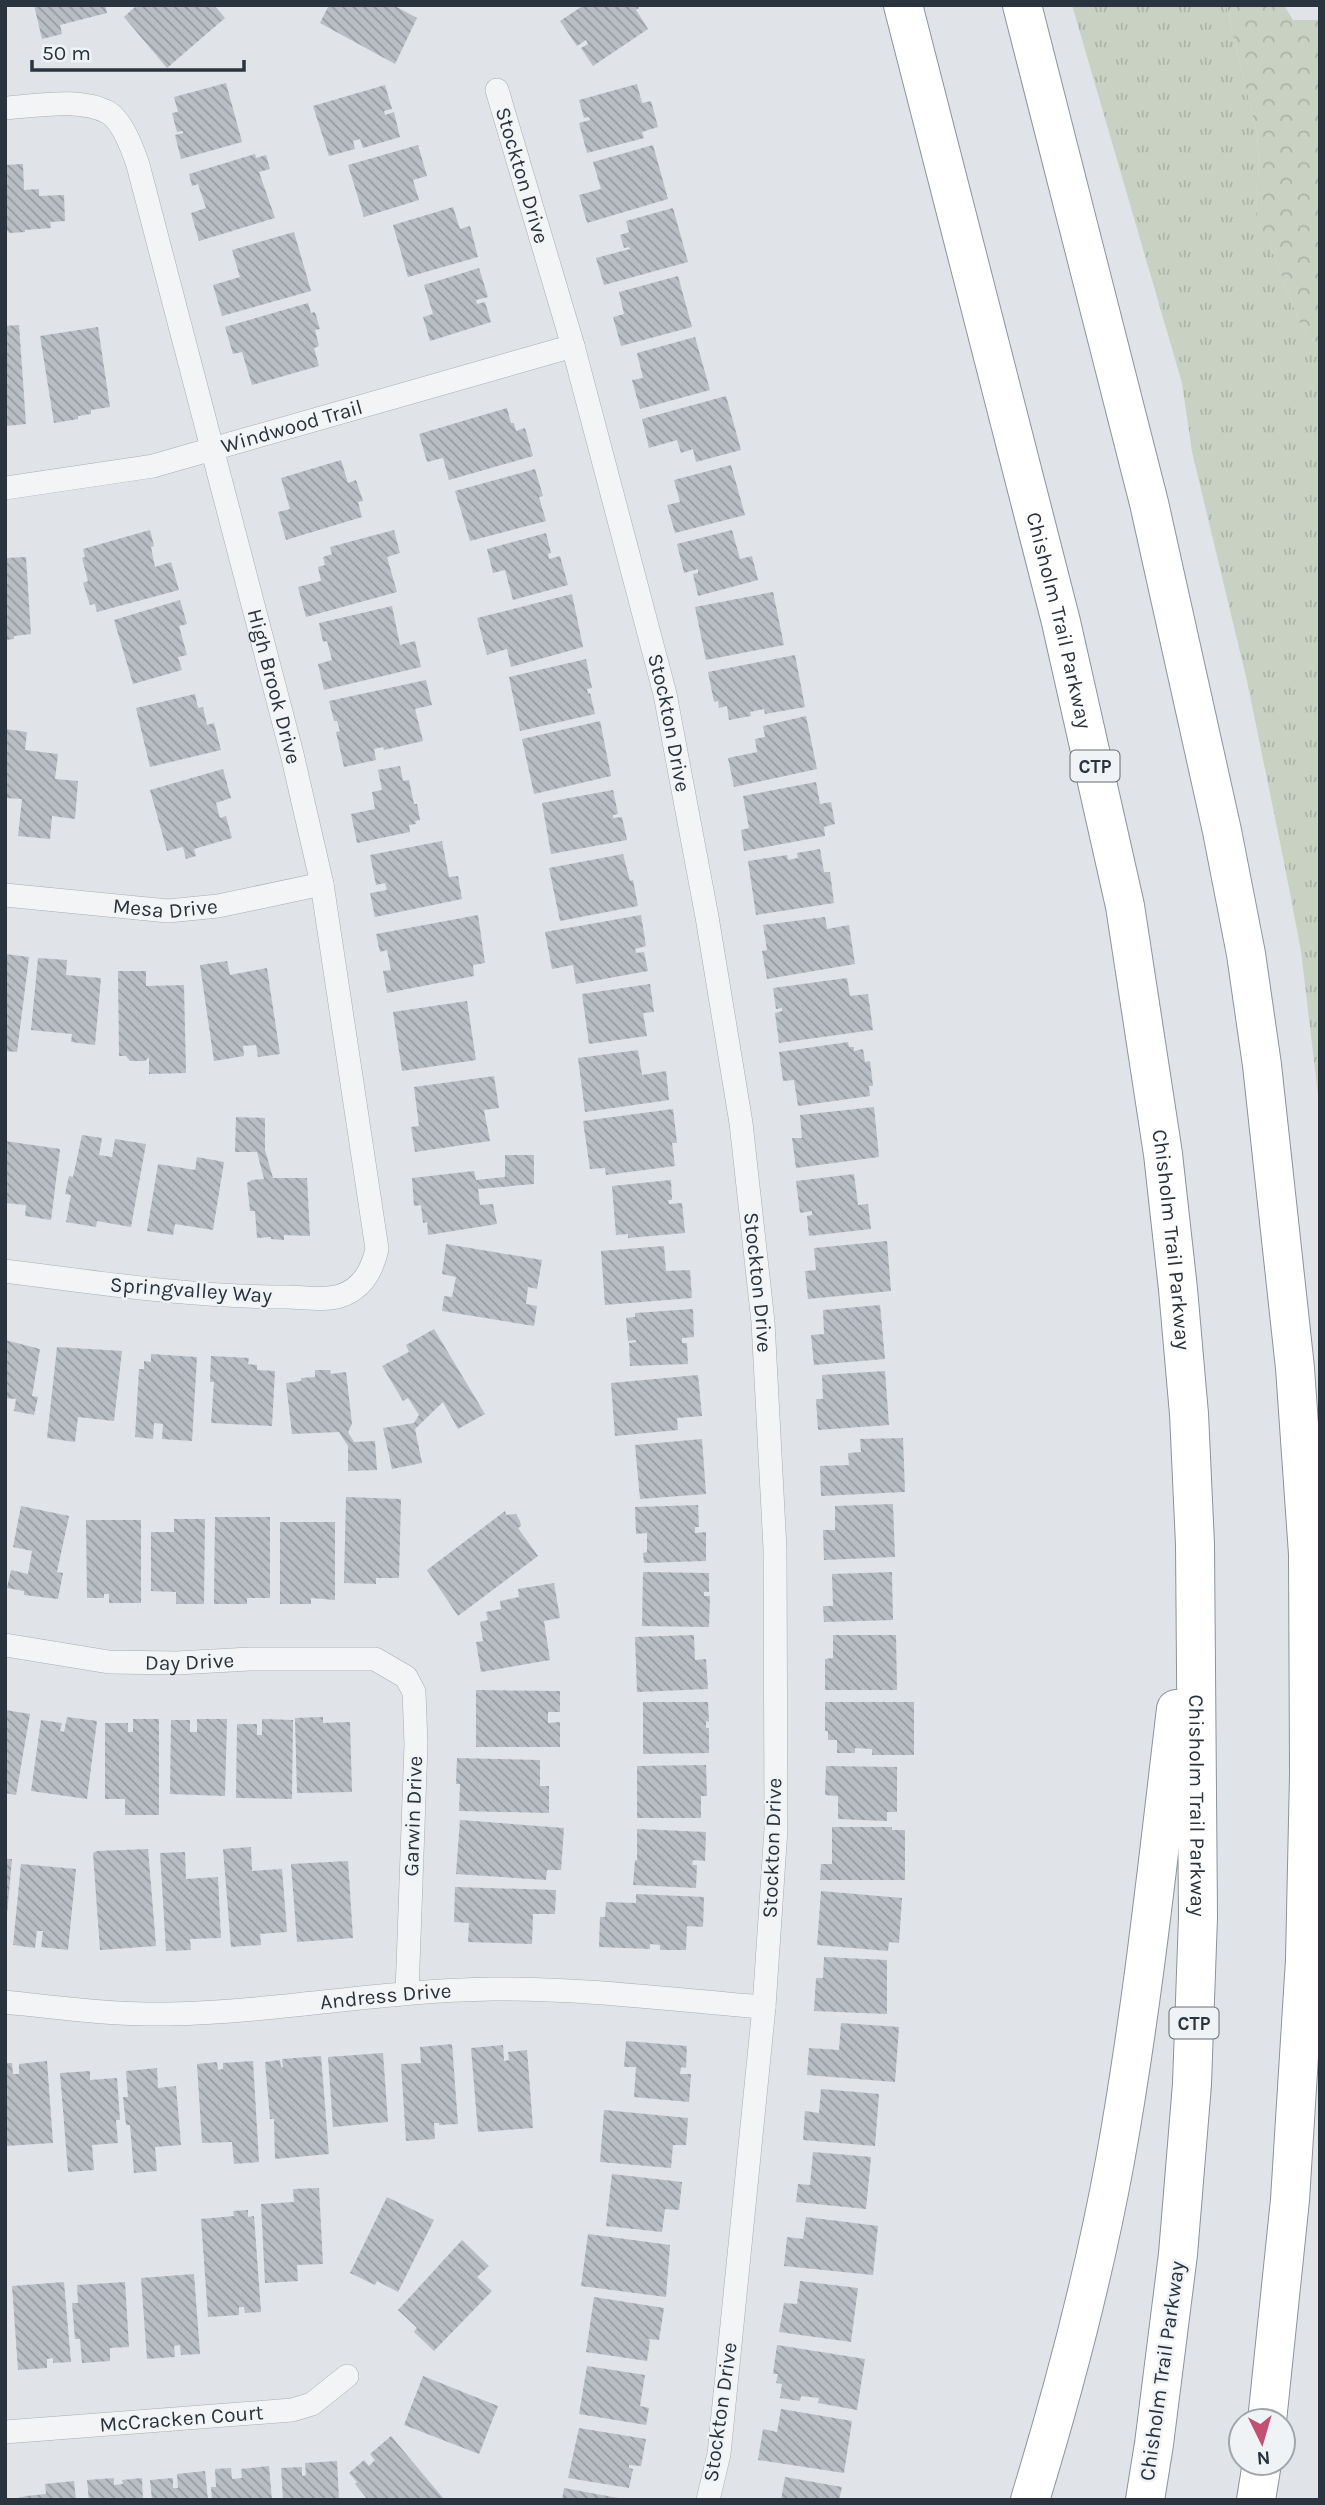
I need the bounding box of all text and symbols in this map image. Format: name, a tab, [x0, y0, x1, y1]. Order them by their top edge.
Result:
scale bar	[32, 28, 243, 72]
text: 50 m	[42, 41, 91, 65]
street label: Stockton Drive	[491, 104, 554, 246]
street label: Windwood Trail	[218, 395, 365, 458]
street label: Chisholm Trail Parkway	[1021, 510, 1097, 731]
street label: High Brook Drive	[243, 606, 306, 766]
street label: Stockton Drive	[643, 651, 695, 794]
road number: CTP	[1070, 750, 1120, 782]
street label: Mesa Drive	[112, 894, 219, 923]
street label: Chisholm Trail Parkway	[1147, 1128, 1195, 1351]
street label: Stockton Drive	[739, 1211, 777, 1353]
street label: Springvalley Way	[109, 1272, 273, 1308]
street label: Day Drive	[145, 1648, 235, 1675]
street label: Chisholm Trail Parkway	[1184, 1694, 1210, 1917]
street label: Garwin Drive	[399, 1755, 427, 1877]
street label: Stockton Drive	[758, 1777, 786, 1919]
street label: Andress Drive	[319, 1978, 452, 2014]
road number: CTP	[1170, 2008, 1218, 2038]
street label: Chisholm Trail Parkway	[1135, 2259, 1189, 2483]
street label: Stockton Drive	[698, 2341, 742, 2483]
street label: McCracken Court	[99, 2400, 264, 2437]
north arrow	[1227, 2407, 1297, 2477]
text: N	[1256, 2446, 1271, 2469]

